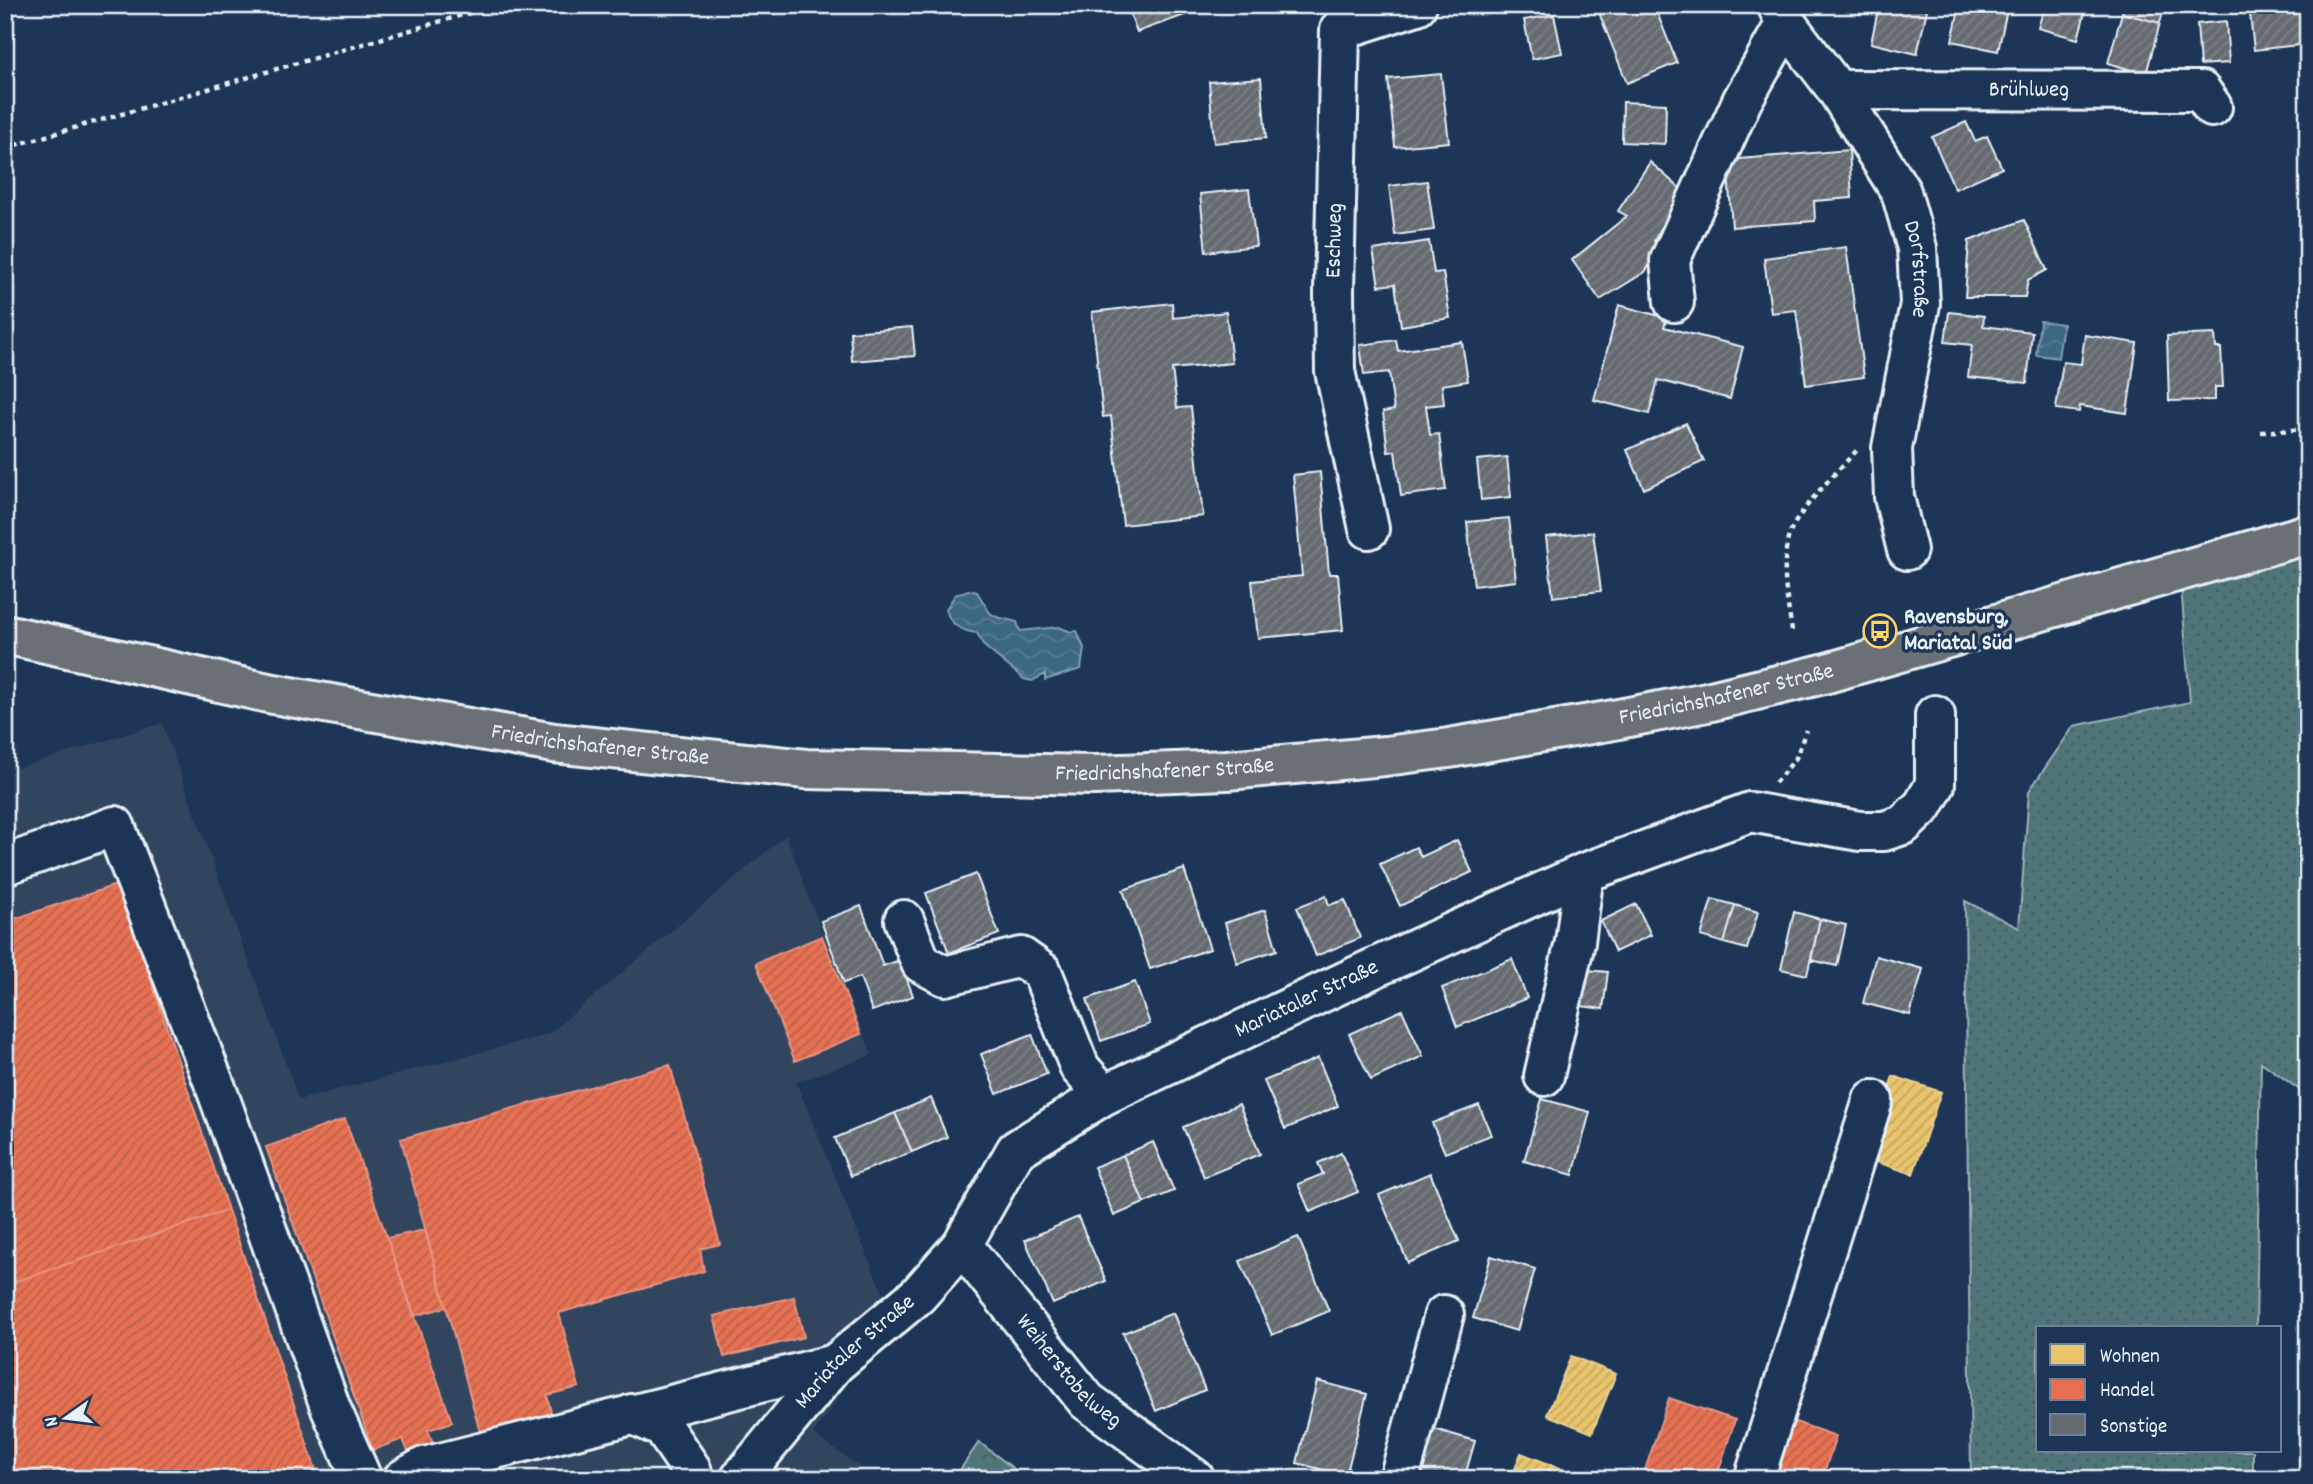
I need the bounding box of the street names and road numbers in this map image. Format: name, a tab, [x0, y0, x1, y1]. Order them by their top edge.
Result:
street label: Brühlweg	[1989, 74, 2069, 107]
street label: Eschweg	[1318, 203, 1353, 278]
street label: Dorfstraße	[1894, 217, 1937, 321]
street label: Friedrichshafener Straße	[1616, 655, 1838, 735]
street label: Friedrichshafener Straße	[489, 716, 711, 775]
street label: Friedrichshafener Straße	[1055, 749, 1276, 792]
street label: Mariataler Straße	[1229, 951, 1384, 1048]
street label: Mariataler Straße	[787, 1287, 923, 1417]
street label: Weiherstobelweg	[1007, 1307, 1128, 1437]

